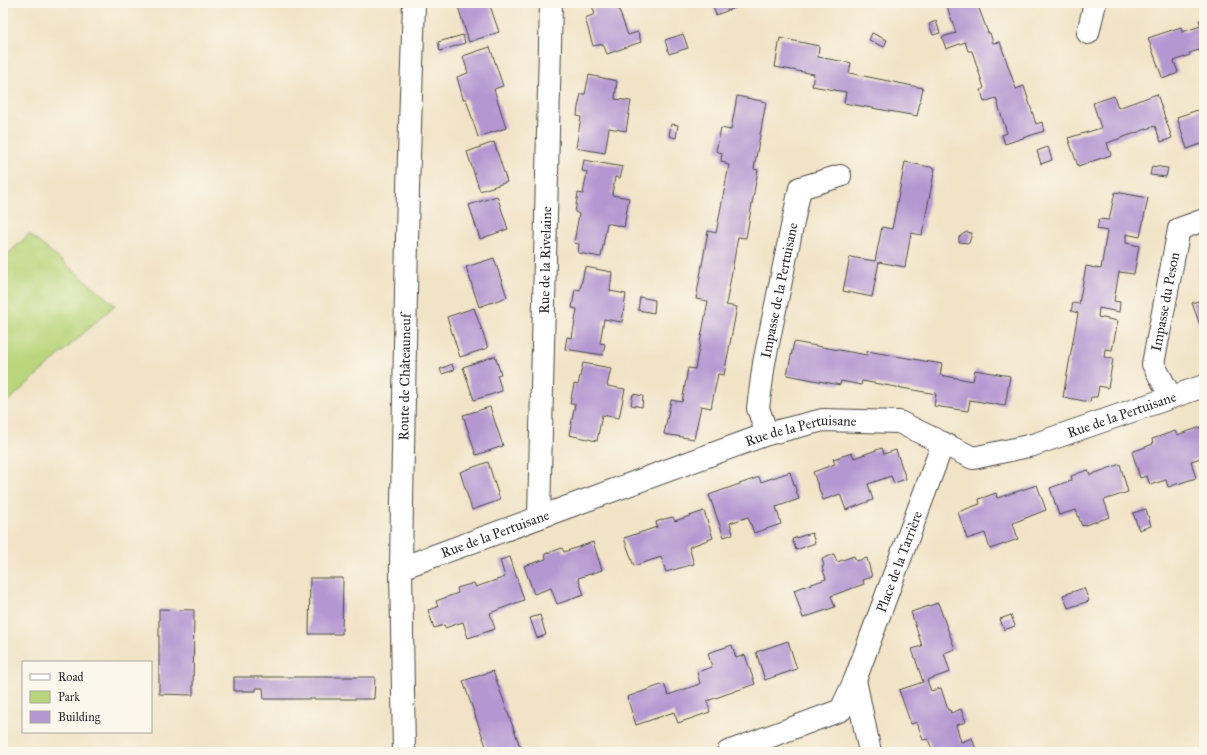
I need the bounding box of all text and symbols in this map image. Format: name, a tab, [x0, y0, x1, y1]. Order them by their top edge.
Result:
street label: Rue de la Rivelaine	[535, 206, 555, 314]
street label: Impasse de la Pertuisane	[757, 221, 801, 360]
street label: Impasse du Peson	[1147, 250, 1183, 353]
street label: Route de Châteauneuf	[395, 311, 414, 441]
street label: Rue de la Pertuisane	[1065, 388, 1179, 441]
street label: Rue de la Pertuisane	[743, 411, 857, 450]
street label: Rue de la Pertuisane	[438, 506, 552, 561]
street label: Place de la Tarrière	[872, 508, 926, 615]
legend	[22, 661, 152, 733]
text: Road	[58, 670, 84, 684]
text: Park	[58, 690, 80, 704]
text: Building	[58, 710, 101, 725]

